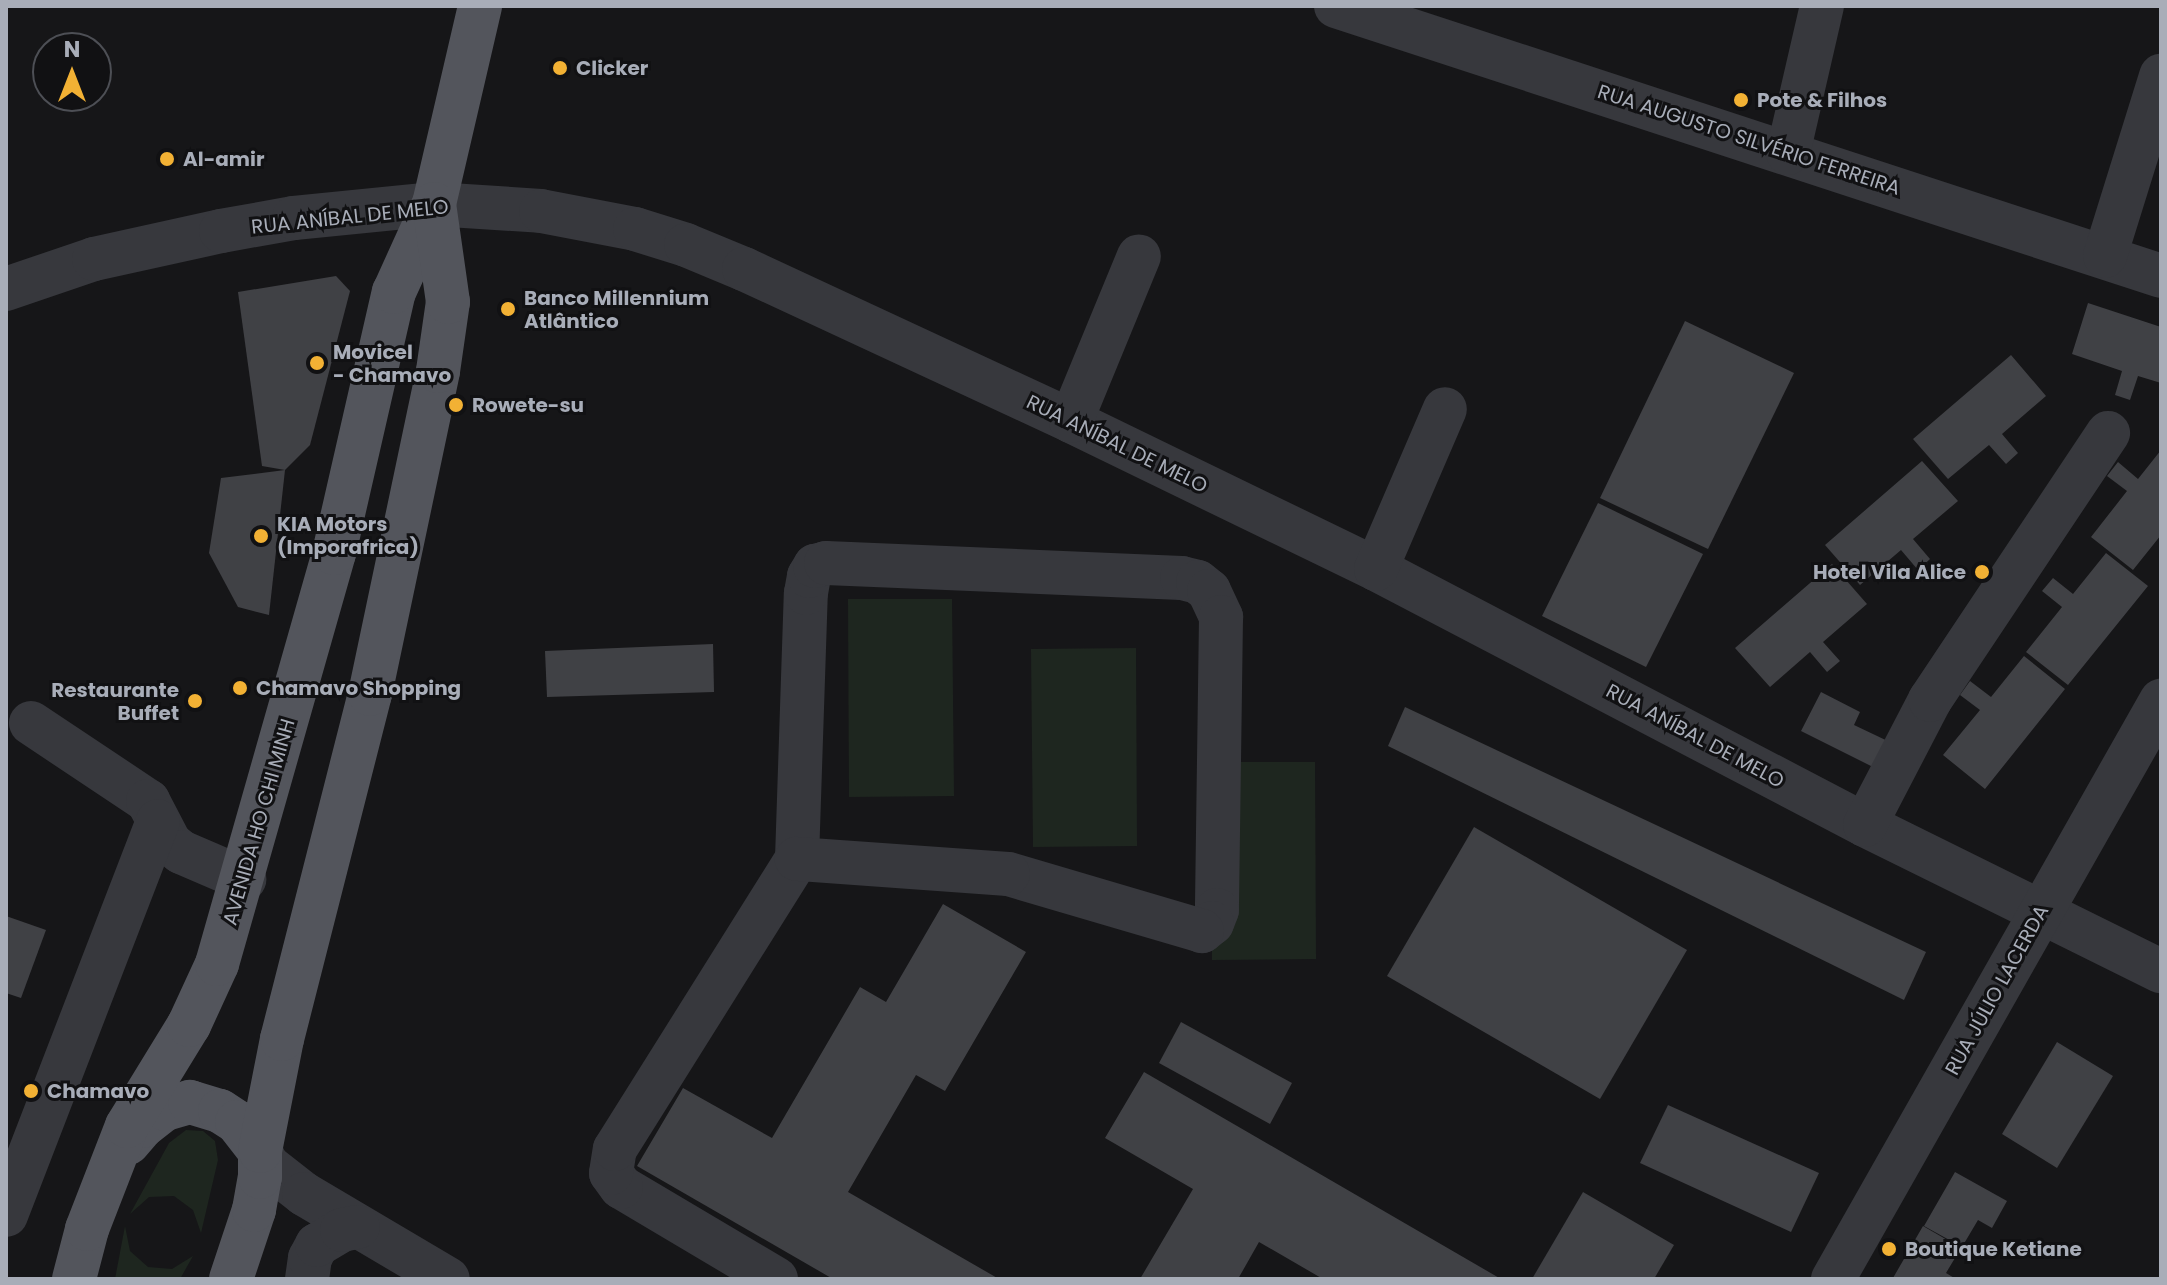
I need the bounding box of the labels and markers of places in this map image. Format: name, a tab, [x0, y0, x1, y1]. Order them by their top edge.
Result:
place label: Clicker	[576, 56, 648, 80]
marker: Clicker	[551, 59, 569, 77]
place label: Pote & Filhos	[1757, 88, 1887, 112]
marker: Pote & Filhos	[1732, 91, 1750, 109]
place label: Al-amir	[183, 147, 264, 171]
marker: Al-amir	[158, 150, 176, 168]
place label: Banco Millennium Atlântico	[524, 286, 709, 333]
marker: Banco Millennium Atlântico	[499, 300, 517, 318]
place label: Movicel - Chamavo	[333, 340, 451, 387]
marker: Movicel - Chamavo	[308, 354, 326, 372]
place label: Rowete-su	[472, 393, 584, 417]
marker: Rowete-su	[447, 396, 465, 414]
place label: KIA Motors (Imporafrica)	[277, 512, 419, 559]
marker: KIA Motors (Imporafrica)	[252, 527, 270, 545]
place label: Hotel Vila Alice	[1813, 560, 1966, 584]
marker: Hotel Vila Alice	[1973, 563, 1991, 581]
place label: Chamavo Shopping	[256, 676, 461, 700]
place label: Restaurante Buffet	[51, 678, 179, 725]
marker: Chamavo Shopping	[231, 679, 249, 697]
marker: Restaurante Buffet	[186, 692, 204, 710]
place label: Chamavo	[47, 1079, 149, 1103]
marker: Chamavo	[22, 1082, 40, 1100]
place label: Boutique Ketiane	[1905, 1237, 2082, 1261]
marker: Boutique Ketiane	[1880, 1240, 1898, 1258]

